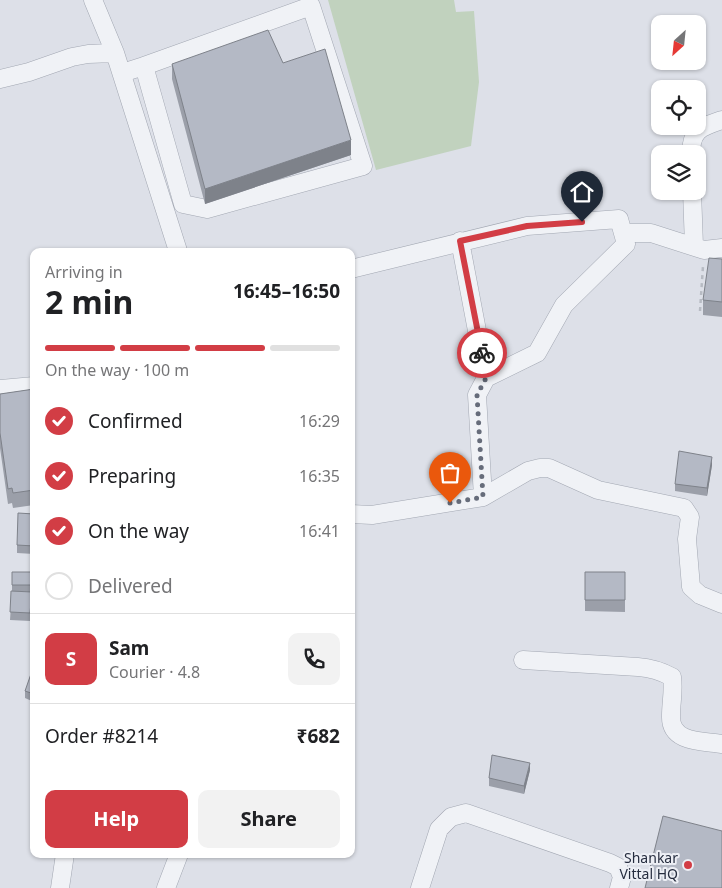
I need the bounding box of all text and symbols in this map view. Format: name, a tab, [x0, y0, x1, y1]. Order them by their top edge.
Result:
north arrow	[651, 15, 706, 70]
map controls	[651, 15, 706, 200]
button: locate	[651, 80, 706, 135]
button: layers	[651, 145, 706, 200]
pin	[561, 171, 603, 222]
icon: home	[568, 178, 596, 206]
text: Arriving in	[45, 261, 123, 283]
text: 16:45–16:50	[233, 278, 340, 304]
text: 2 min	[45, 280, 133, 323]
courier	[457, 328, 507, 378]
icon: bike	[468, 339, 496, 367]
text: On the way · 100 m	[45, 359, 189, 381]
icon: check	[45, 407, 73, 435]
text: Confirmed	[88, 408, 183, 434]
text: 16:29	[299, 410, 340, 432]
pin	[429, 452, 471, 503]
icon: bag	[436, 459, 464, 487]
icon: check	[45, 462, 73, 490]
text: Preparing	[88, 463, 176, 489]
text: 16:35	[299, 465, 340, 487]
icon: check	[45, 517, 73, 545]
text: On the way	[88, 518, 189, 544]
text: 16:41	[299, 520, 340, 542]
text: Delivered	[88, 573, 173, 599]
button: phone	[288, 633, 340, 685]
text: Sam	[109, 635, 149, 661]
text: S	[66, 646, 76, 672]
text: Courier · 4.8	[109, 661, 200, 683]
text: Order #8214	[45, 723, 158, 749]
text: ₹682	[297, 723, 340, 749]
button: Help	[45, 790, 188, 848]
button: Share	[198, 790, 340, 848]
place label: Shankar Vittal HQ	[619, 848, 678, 883]
marker: Shankar Vittal HQ	[682, 859, 694, 871]

